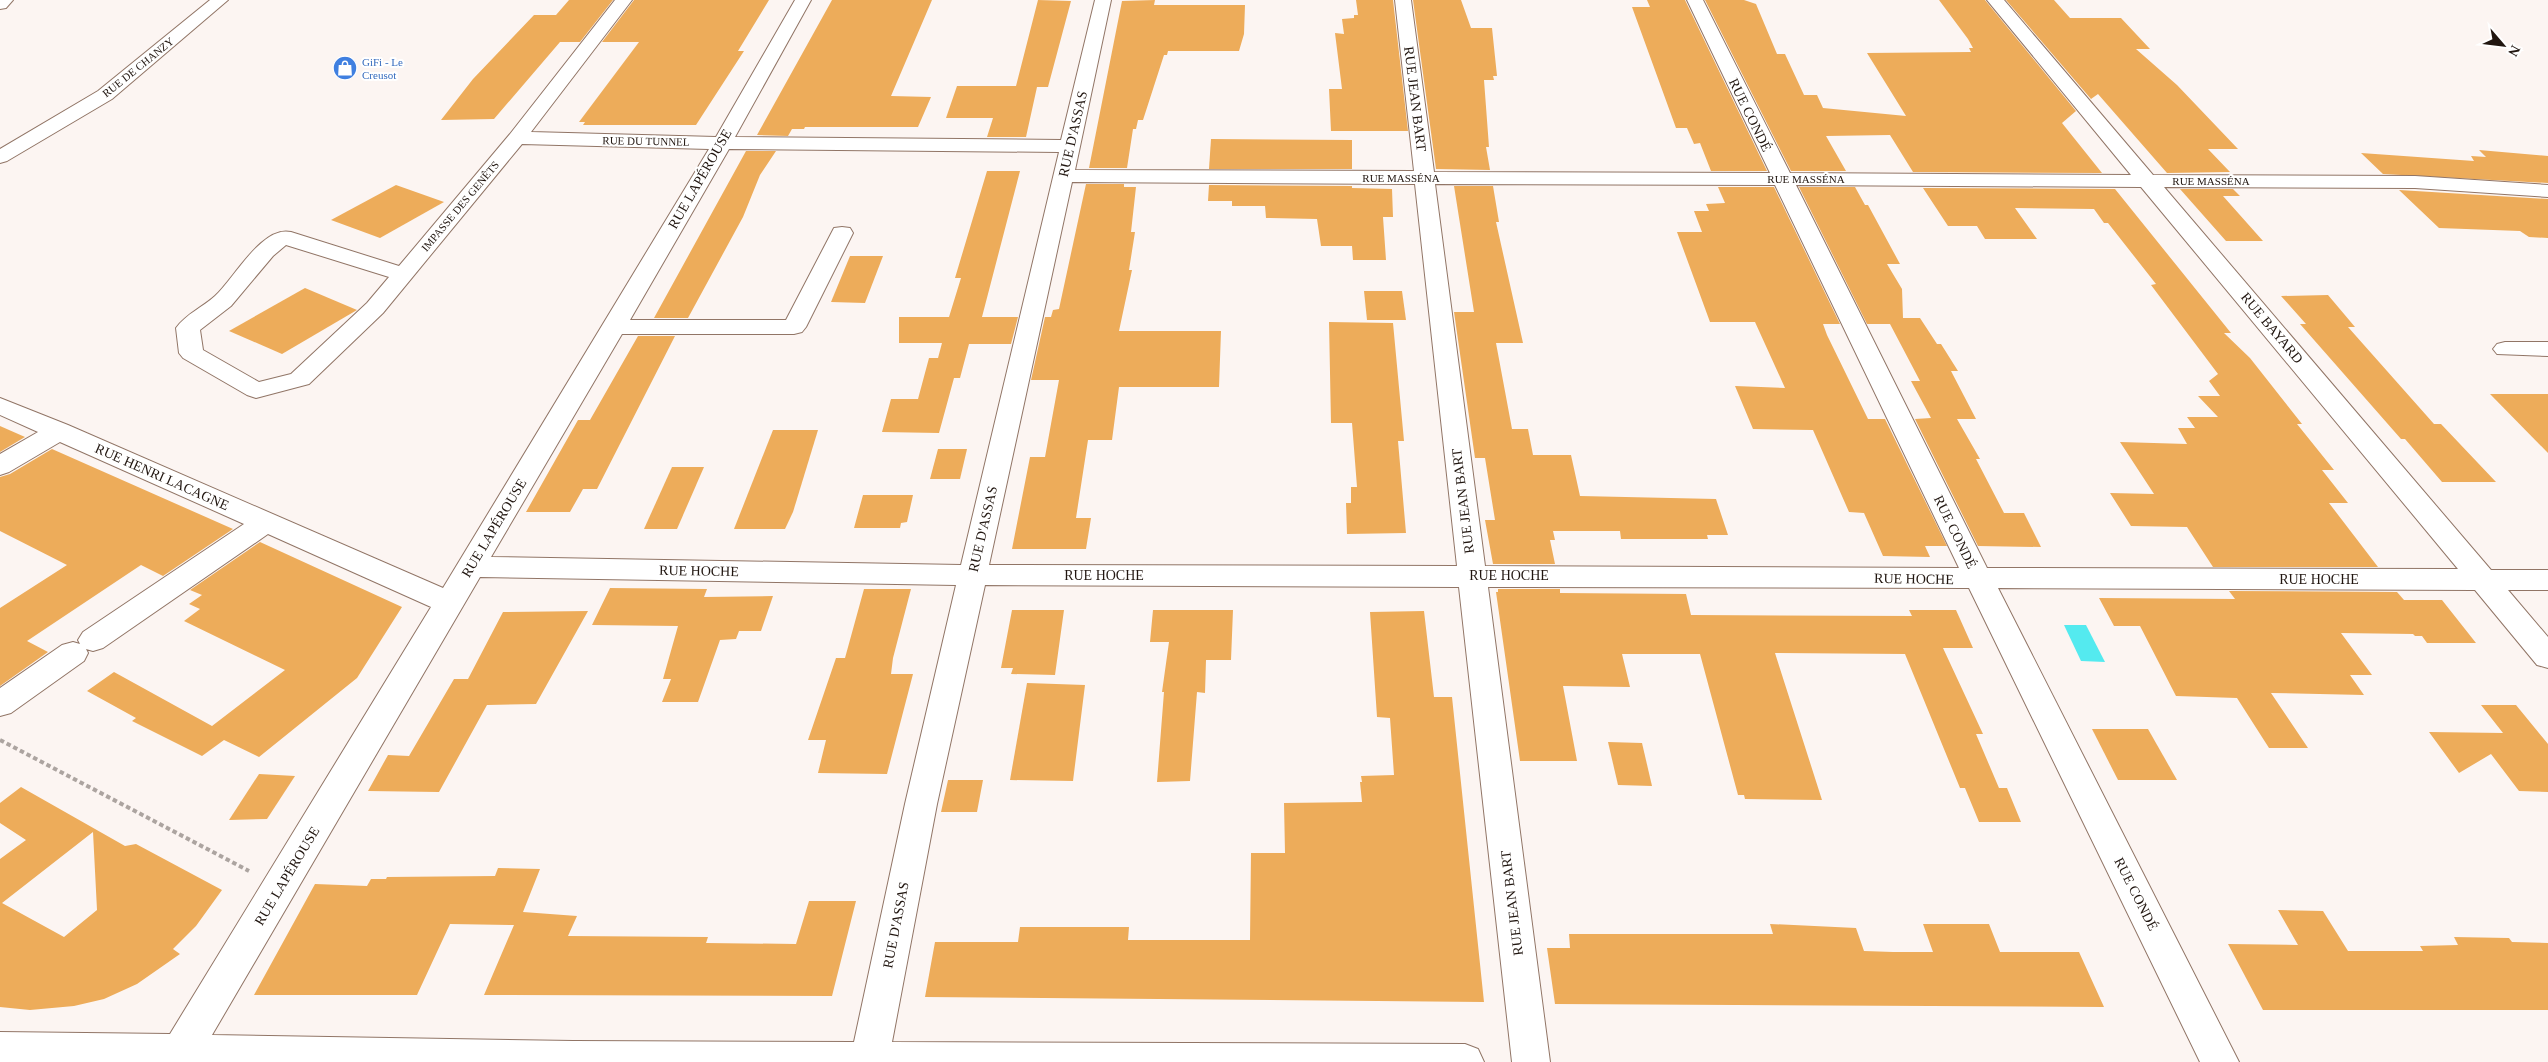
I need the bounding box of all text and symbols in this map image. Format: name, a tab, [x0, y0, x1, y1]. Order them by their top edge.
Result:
north arrow	[2478, 20, 2528, 70]
street label: RUE DE CHANZY	[100, 35, 176, 99]
text: N	[2505, 43, 2523, 59]
street label: RUE JEAN BART	[1401, 46, 1429, 153]
shop icon: GiFi - Le Creusot	[332, 55, 358, 81]
place label: GiFi - Le Creusot	[362, 56, 403, 81]
street label: RUE CONDÉ	[1726, 75, 1775, 154]
street label: RUE D'ASSAS	[1056, 90, 1090, 178]
street label: RUE LAPÉROUSE	[665, 126, 735, 231]
street label: RUE DU TUNNEL	[602, 134, 690, 148]
street label: IMPASSE DES GENÊTS	[419, 159, 501, 253]
street label: RUE MASSÉNA	[1362, 172, 1440, 184]
street label: RUE MASSÉNA	[1767, 173, 1845, 185]
street label: RUE MASSÉNA	[2172, 175, 2250, 187]
street label: RUE BAYARD	[2238, 290, 2306, 366]
street label: RUE HENRI LACAGNE	[93, 441, 231, 513]
street label: RUE JEAN BART	[1449, 447, 1477, 554]
street label: RUE LAPÉROUSE	[458, 475, 529, 580]
street label: RUE D'ASSAS	[966, 485, 1000, 573]
street label: RUE CONDÉ	[1931, 492, 1980, 571]
street label: RUE HOCHE	[659, 563, 739, 579]
street label: RUE HOCHE	[1064, 568, 1144, 583]
street label: RUE HOCHE	[1469, 568, 1549, 583]
street label: RUE HOCHE	[1874, 571, 1954, 587]
street label: RUE HOCHE	[2279, 572, 2359, 587]
street label: RUE LAPÉROUSE	[251, 823, 322, 928]
street label: RUE JEAN BART	[1498, 849, 1526, 956]
street label: RUE CONDÉ	[2111, 855, 2162, 933]
street label: RUE D'ASSAS	[880, 881, 912, 969]

